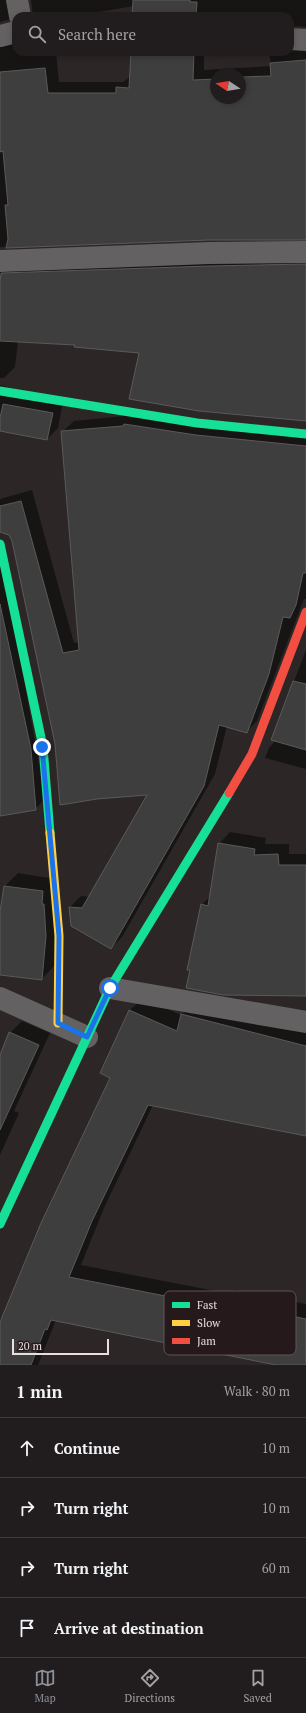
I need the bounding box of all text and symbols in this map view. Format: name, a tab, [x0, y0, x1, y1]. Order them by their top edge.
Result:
search box	[12, 12, 294, 56]
icon: search	[26, 23, 48, 45]
text: Search here	[58, 24, 136, 44]
north arrow	[210, 68, 246, 104]
route end	[33, 738, 51, 756]
route start	[101, 979, 119, 997]
legend	[164, 1291, 296, 1355]
text: Fast	[197, 1298, 217, 1312]
text: Slow	[197, 1316, 221, 1330]
text: Jam	[197, 1334, 216, 1348]
scale bar	[12, 1337, 109, 1356]
text: 20 m	[18, 1339, 42, 1353]
text: 1 min	[16, 1380, 63, 1403]
text: Walk · 80 m	[224, 1382, 290, 1400]
icon: ahead	[16, 1437, 38, 1459]
text: Continue	[54, 1438, 120, 1458]
text: 10 m	[262, 1439, 290, 1457]
icon: right	[16, 1497, 38, 1519]
text: Turn right	[54, 1498, 129, 1518]
text: 10 m	[262, 1499, 290, 1517]
icon: right	[16, 1557, 38, 1579]
text: Turn right	[54, 1558, 129, 1578]
text: 60 m	[262, 1559, 290, 1577]
icon: arrive	[16, 1617, 38, 1639]
text: Arrive at destination	[54, 1618, 204, 1638]
tab: Map	[34, 1667, 56, 1705]
tab: Directions	[124, 1667, 175, 1705]
tab: Saved	[243, 1667, 272, 1705]

